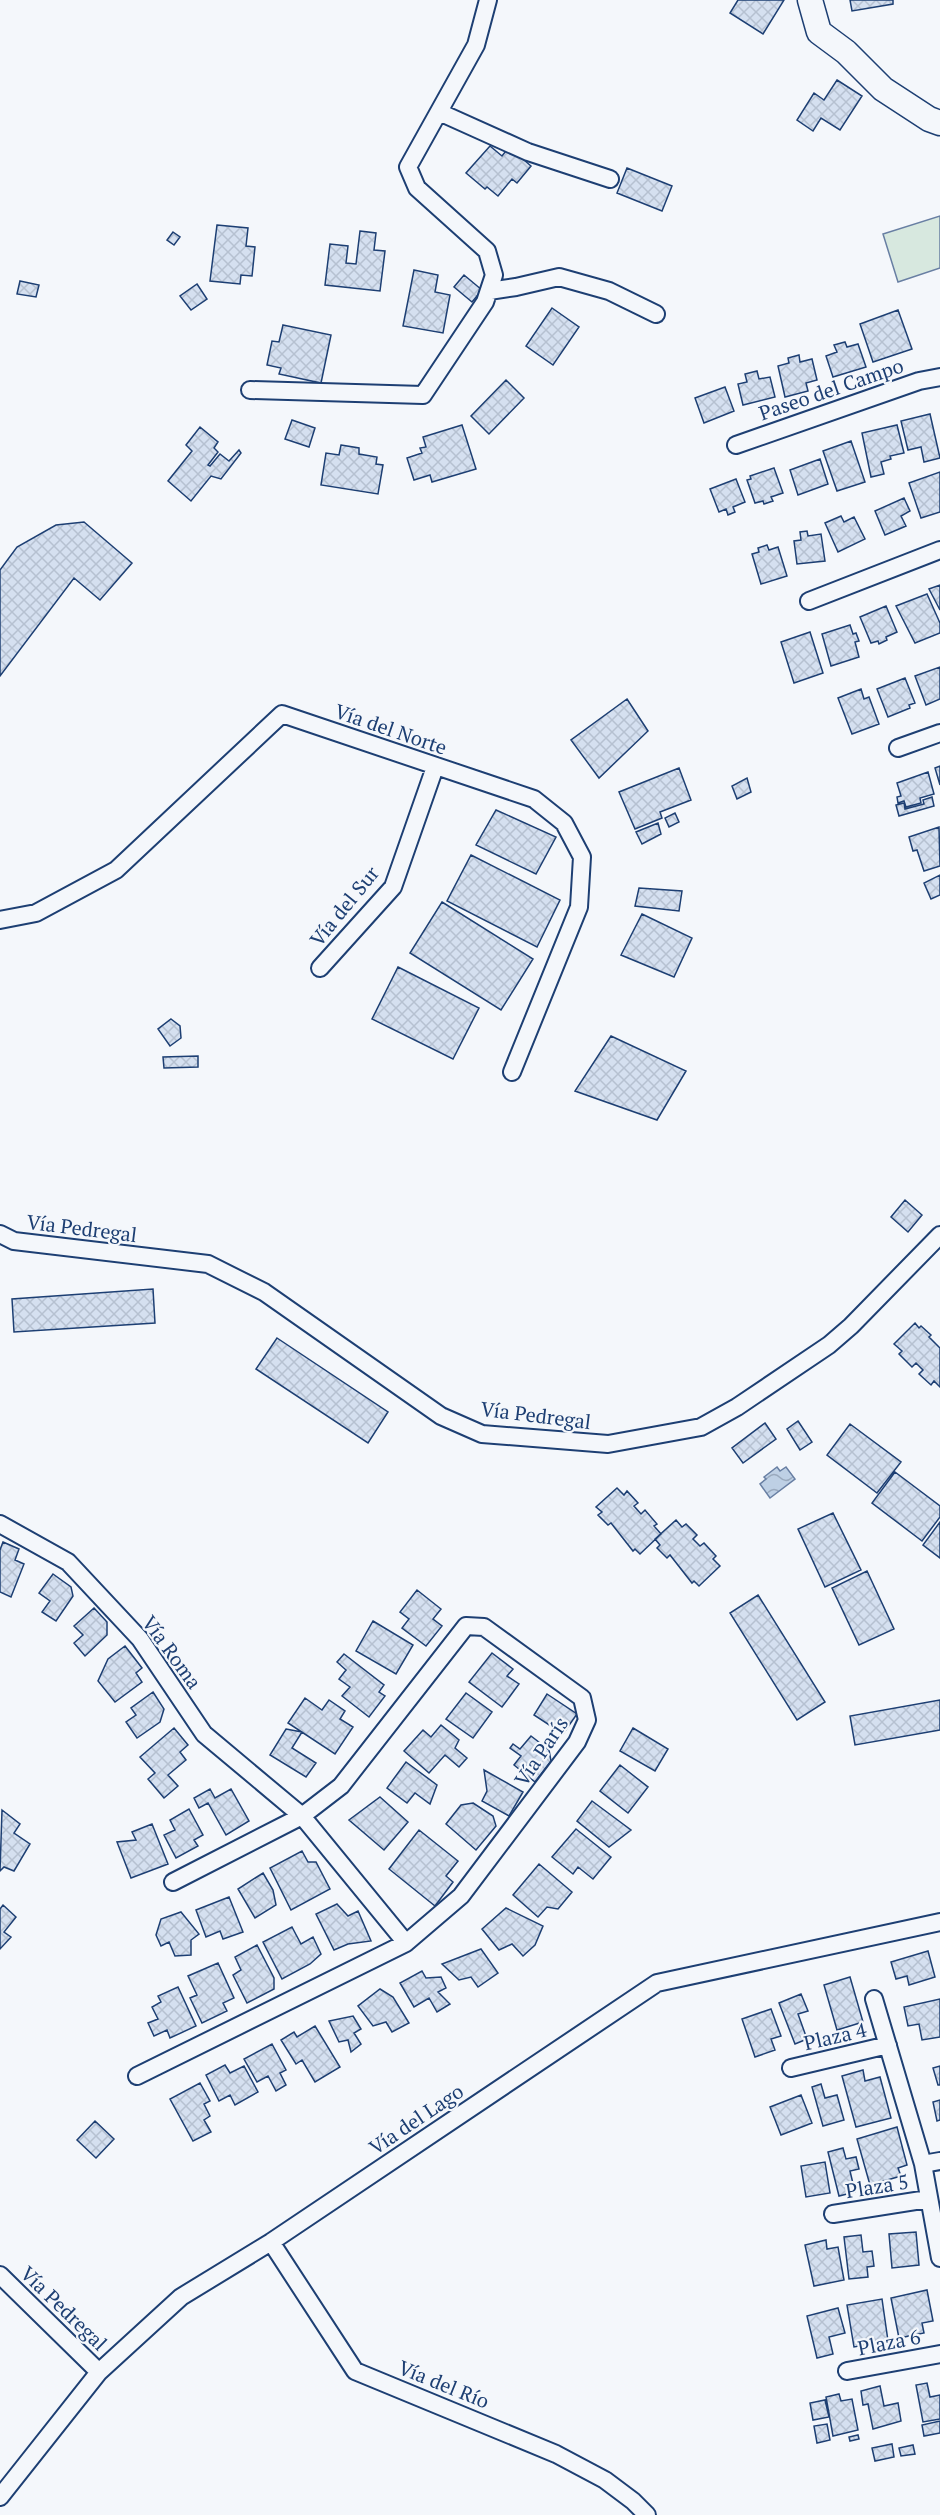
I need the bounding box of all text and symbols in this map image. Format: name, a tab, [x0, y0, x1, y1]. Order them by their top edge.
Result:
street label: Paseo del Campo	[755, 352, 907, 426]
street label: Vía del Norte	[331, 697, 451, 761]
street label: Vía del Sur	[303, 860, 385, 952]
street label: Vía Pedregal	[25, 1208, 139, 1248]
street label: Vía Pedregal	[479, 1395, 593, 1435]
street label: Vía Roma	[136, 1610, 208, 1694]
street label: Vía París	[508, 1711, 574, 1791]
street label: Plaza 4	[801, 2016, 869, 2056]
street label: Vía del Lago	[363, 2077, 469, 2161]
street label: Plaza 5	[844, 2168, 910, 2204]
street label: Vía Pedregal	[15, 2260, 113, 2356]
street label: Plaza 6	[855, 2323, 923, 2361]
street label: Vía del Río	[395, 2354, 493, 2414]

